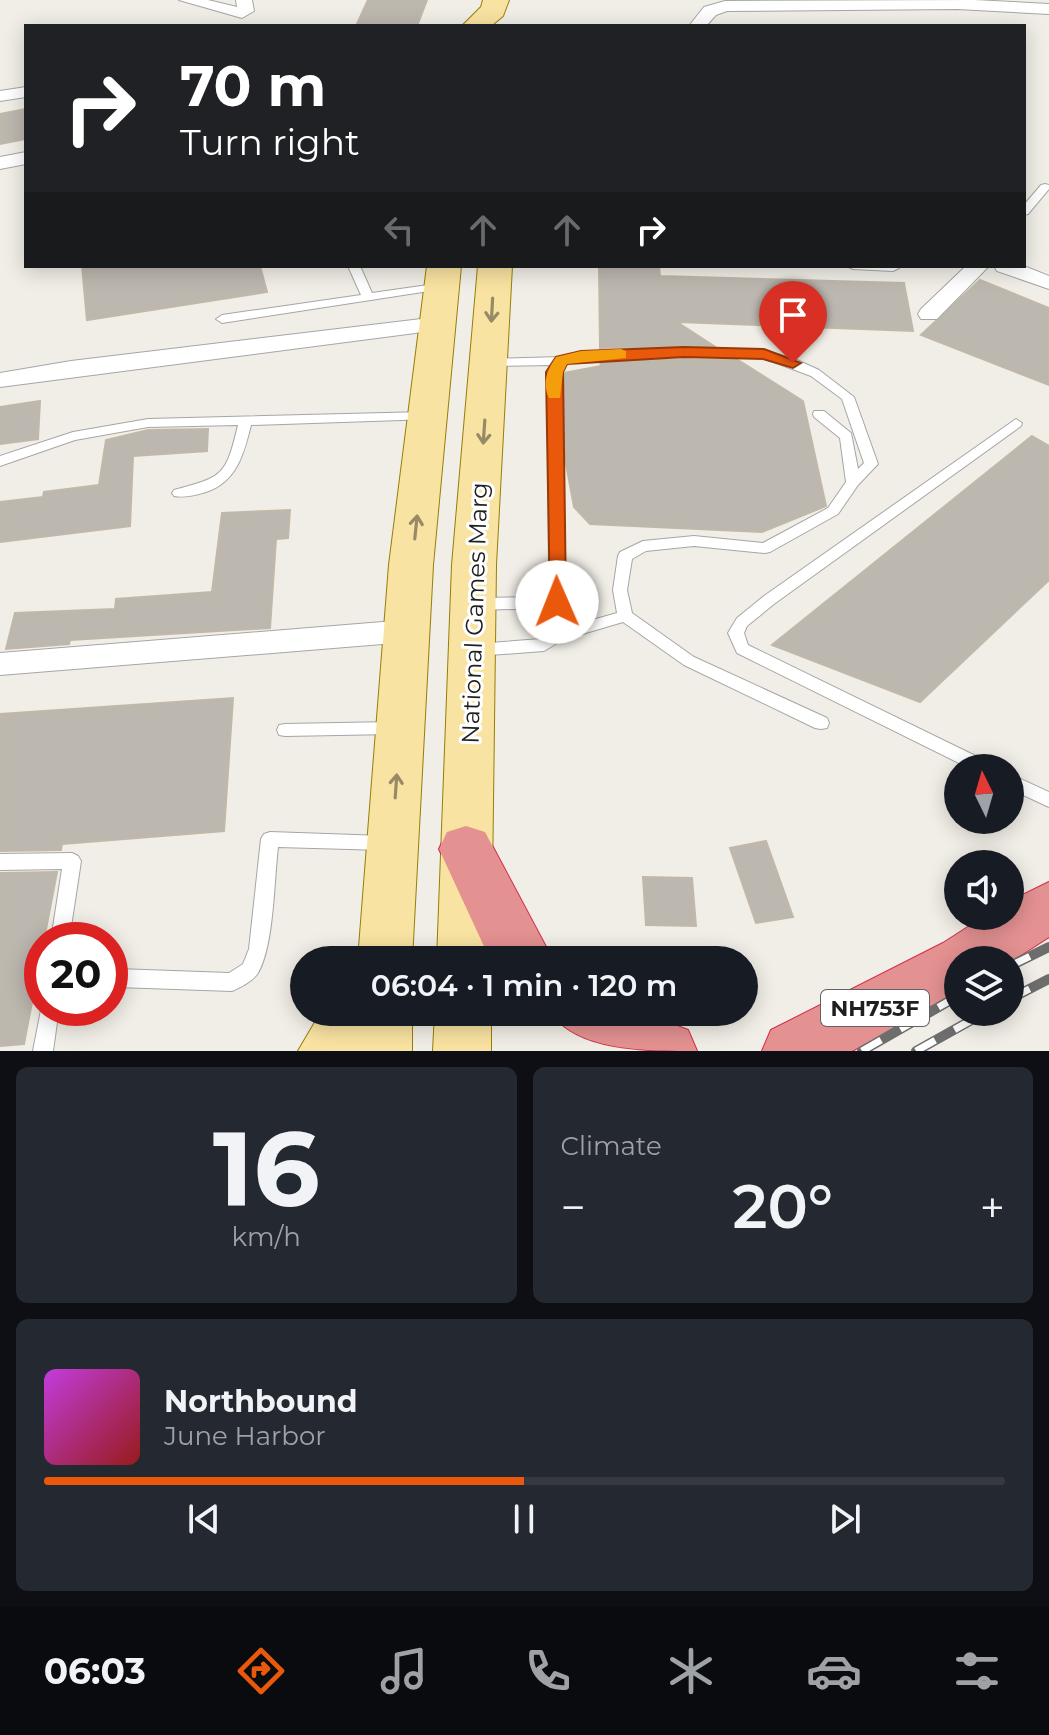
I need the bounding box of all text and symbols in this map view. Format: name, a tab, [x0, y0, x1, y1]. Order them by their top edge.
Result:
text: 70 m	[180, 52, 326, 120]
icon: right	[48, 56, 152, 160]
text: Turn right	[180, 120, 360, 164]
icon: left	[377, 208, 421, 252]
icon: ahead	[461, 208, 505, 252]
icon: ahead	[545, 208, 589, 252]
icon: right	[629, 208, 673, 252]
pin	[759, 281, 827, 363]
icon: arrive	[771, 293, 815, 337]
one-way arrow	[485, 296, 500, 323]
one-way arrow	[476, 418, 491, 445]
street label: National Games Marg	[455, 482, 494, 744]
one-way arrow	[408, 514, 423, 541]
position arrow	[515, 560, 599, 644]
north arrow	[944, 754, 1024, 834]
map controls	[944, 754, 1024, 1026]
one-way arrow	[389, 773, 404, 800]
button: sound	[944, 850, 1024, 930]
speed limit sign: 20	[24, 922, 128, 1026]
button: layers	[944, 946, 1024, 1026]
text: 06:04 · 1 min · 120 m	[371, 967, 677, 1004]
road number: NH753F	[821, 990, 929, 1026]
text: 16	[213, 1105, 320, 1232]
text: Climate	[561, 1130, 662, 1162]
text: 20°	[733, 1170, 833, 1243]
text: −	[561, 1180, 586, 1234]
text: +	[980, 1180, 1005, 1234]
text: km/h	[232, 1221, 301, 1253]
text: Northbound	[164, 1383, 358, 1420]
text: June Harbor	[164, 1420, 326, 1452]
icon: previous	[182, 1497, 226, 1541]
icon: pause	[502, 1497, 546, 1541]
icon: next	[823, 1497, 867, 1541]
icon: directions	[233, 1643, 289, 1699]
icon: music	[376, 1643, 432, 1699]
icon: phone	[520, 1643, 576, 1699]
icon: climate	[663, 1643, 719, 1699]
icon: car	[806, 1643, 862, 1699]
icon: filters	[949, 1643, 1005, 1699]
text: 06:03	[44, 1649, 146, 1693]

